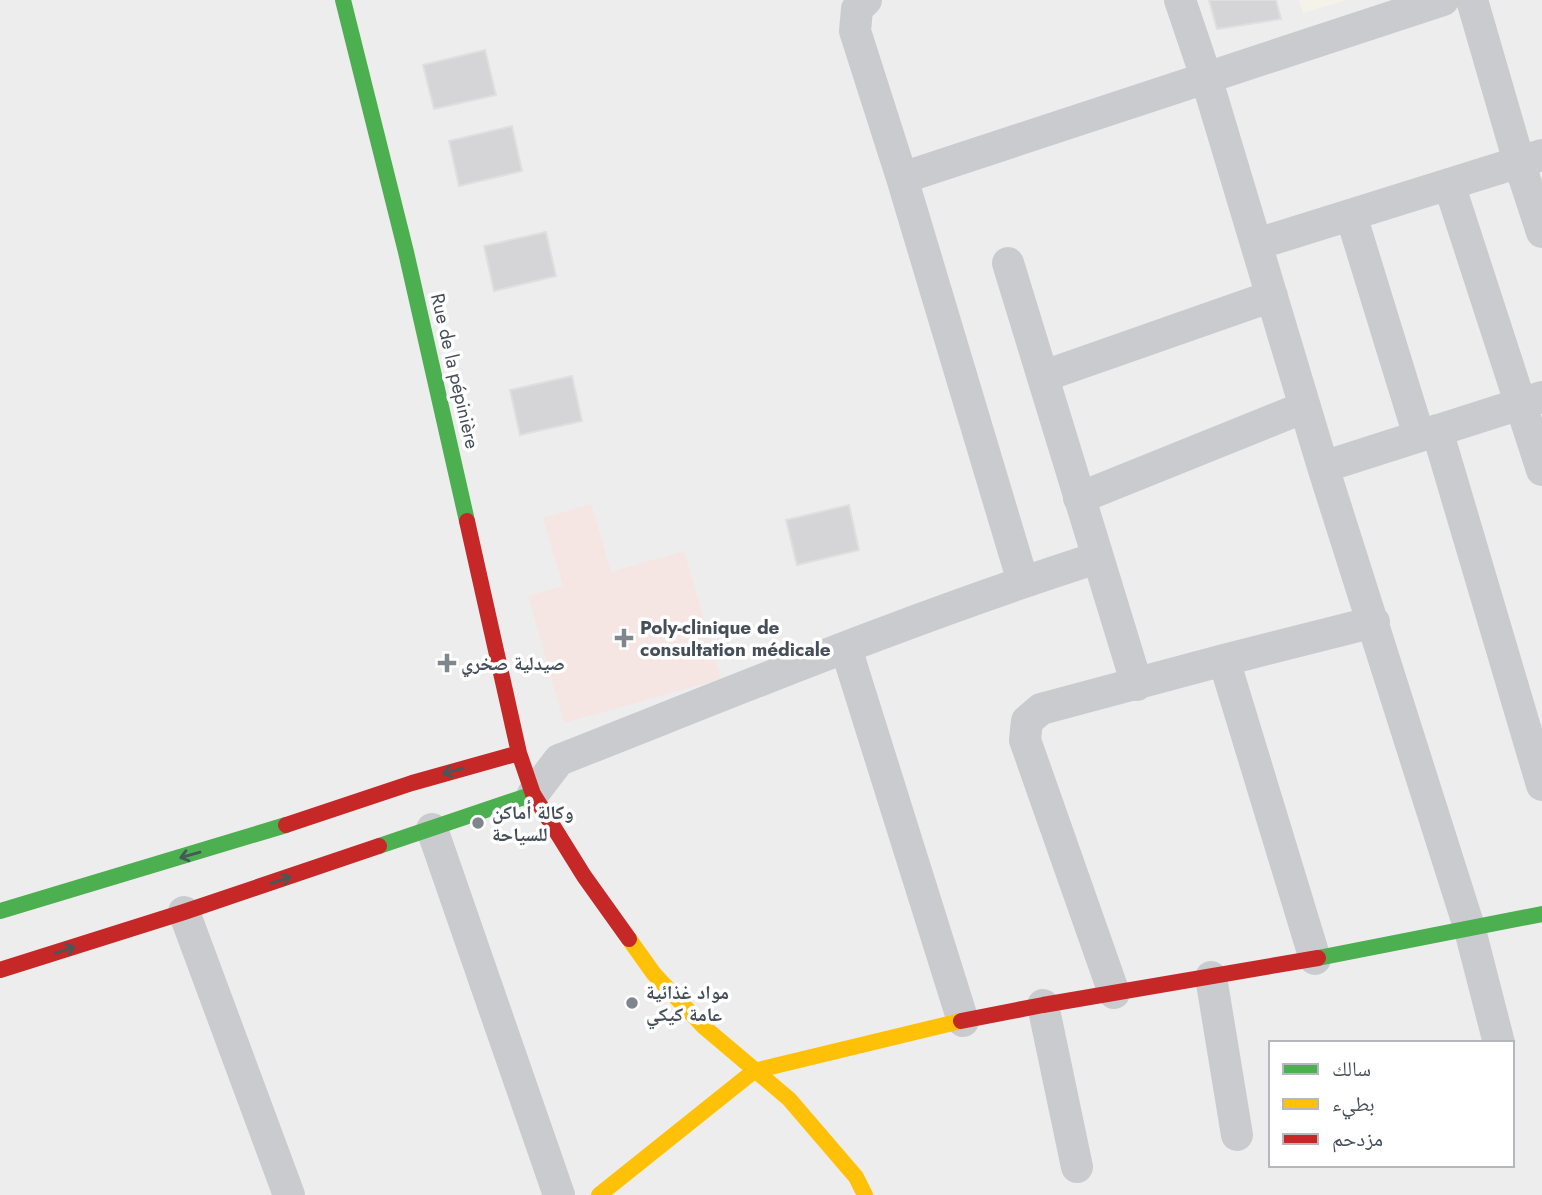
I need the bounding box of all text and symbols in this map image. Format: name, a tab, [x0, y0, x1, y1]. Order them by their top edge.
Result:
street label: Rue de la pépinière	[424, 291, 486, 452]
place label: Poly-clinique de consultation médicale	[640, 614, 831, 663]
marker: Poly-clinique de consultation médicale	[614, 628, 634, 648]
place label: صيدلية صخري	[461, 650, 565, 678]
marker: صيدلية صخري	[439, 655, 455, 671]
one-way arrow	[443, 765, 465, 778]
place label: وكالة أماكن للسياحة	[492, 799, 574, 848]
marker: وكالة أماكن للسياحة	[470, 815, 486, 831]
one-way arrow	[179, 850, 201, 863]
one-way arrow	[270, 873, 292, 885]
one-way arrow	[54, 943, 76, 955]
place label: مواد غذائية عامة كيكي	[646, 979, 729, 1029]
marker: مواد غذائية عامة كيكي	[624, 995, 640, 1011]
legend	[1269, 1041, 1514, 1167]
text: سالك	[1332, 1054, 1371, 1084]
text: بطيء	[1332, 1089, 1375, 1120]
text: مزدحم	[1332, 1124, 1383, 1154]

